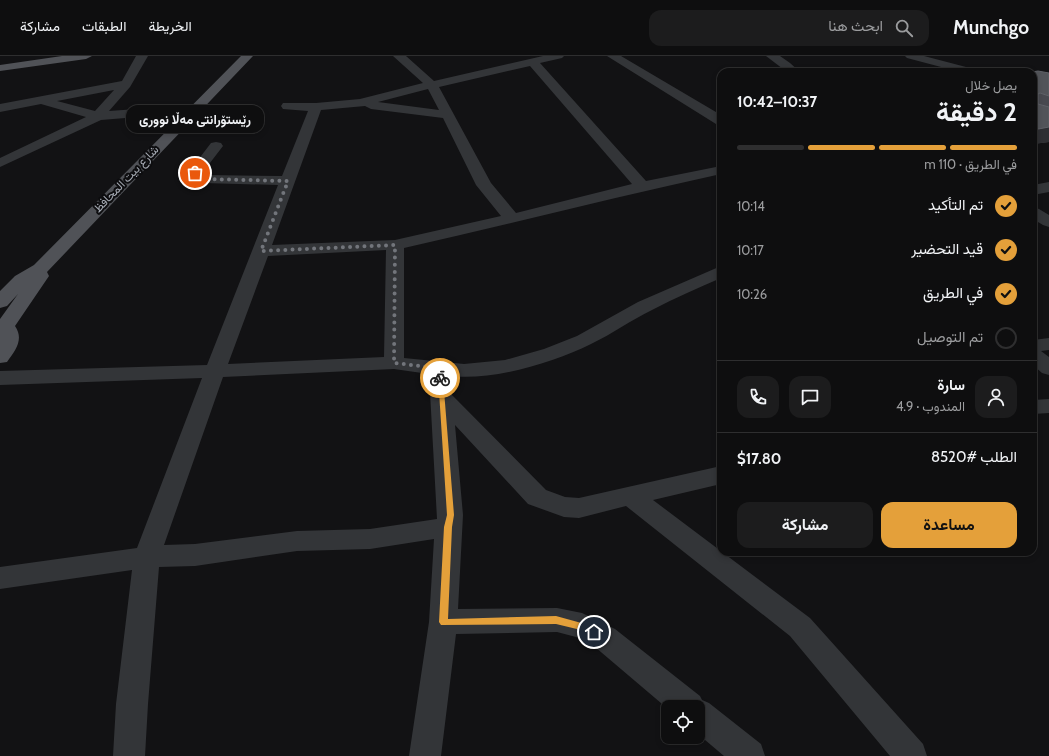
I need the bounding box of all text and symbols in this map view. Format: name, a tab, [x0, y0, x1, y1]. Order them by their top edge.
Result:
search box	[649, 10, 929, 46]
text: Munchgo	[953, 16, 1029, 39]
text: مشاركة	[20, 17, 60, 35]
text: الطبقات	[82, 17, 126, 35]
text: الخريطة	[148, 17, 192, 35]
text: ابحث هنا	[828, 17, 883, 35]
icon: search	[893, 17, 915, 39]
text: يصل خلال	[965, 77, 1017, 93]
text: 10:37–10:42	[737, 93, 817, 111]
text: 2 دقيقة	[936, 96, 1017, 128]
callout: رێستۆرانتی مەڵا نووری	[126, 105, 264, 133]
text: رێستۆرانتی مەڵا نووری	[139, 111, 251, 127]
street label: شارع بيت المحافظ	[90, 142, 163, 217]
pin	[178, 156, 212, 190]
text: في الطريق · 110 m	[924, 156, 1017, 172]
icon: bag	[184, 162, 206, 184]
icon: check	[995, 195, 1017, 217]
text: تم التأكيد	[928, 196, 983, 214]
text: 10:14	[737, 198, 765, 214]
icon: check	[995, 239, 1017, 261]
text: قيد التحضير	[911, 240, 983, 258]
text: 10:17	[737, 242, 764, 258]
icon: check	[995, 283, 1017, 305]
text: في الطريق	[923, 284, 983, 302]
text: 10:26	[737, 286, 767, 302]
text: تم التوصيل	[917, 328, 983, 346]
courier	[420, 358, 460, 398]
icon: bike	[429, 367, 451, 389]
button: phone	[737, 376, 779, 418]
button: chat	[789, 376, 831, 418]
text: سارة	[937, 376, 965, 394]
button: person	[975, 376, 1017, 418]
text: المندوب · 4.9	[896, 398, 965, 414]
text: الطلب #8520	[931, 448, 1017, 466]
text: $17.80	[737, 450, 781, 468]
button: مشاركة	[737, 502, 873, 548]
button: مساعدة	[881, 502, 1017, 548]
pin	[577, 615, 611, 649]
icon: home	[583, 621, 605, 643]
map controls	[661, 700, 705, 744]
button: locate	[661, 700, 705, 744]

